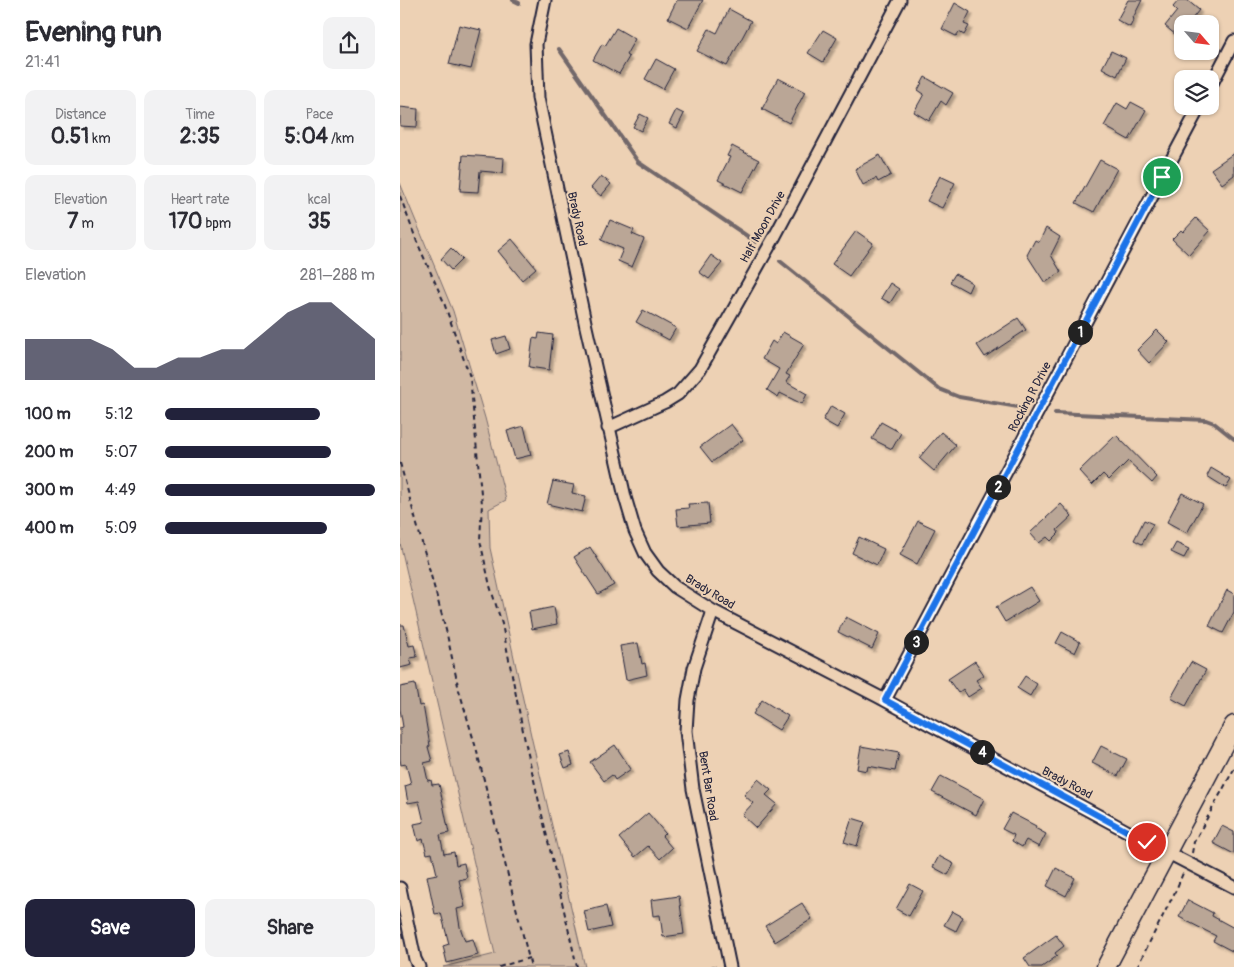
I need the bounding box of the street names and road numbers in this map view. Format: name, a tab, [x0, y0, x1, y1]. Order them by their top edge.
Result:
street label: Half Moon Drive	[737, 188, 789, 266]
street label: Brady Road	[564, 190, 590, 248]
street label: Rocking R Drive	[1005, 359, 1055, 435]
street label: Brady Road	[683, 571, 738, 613]
street label: Bent Bar Road	[695, 750, 721, 822]
street label: Brady Road	[1039, 763, 1095, 803]

